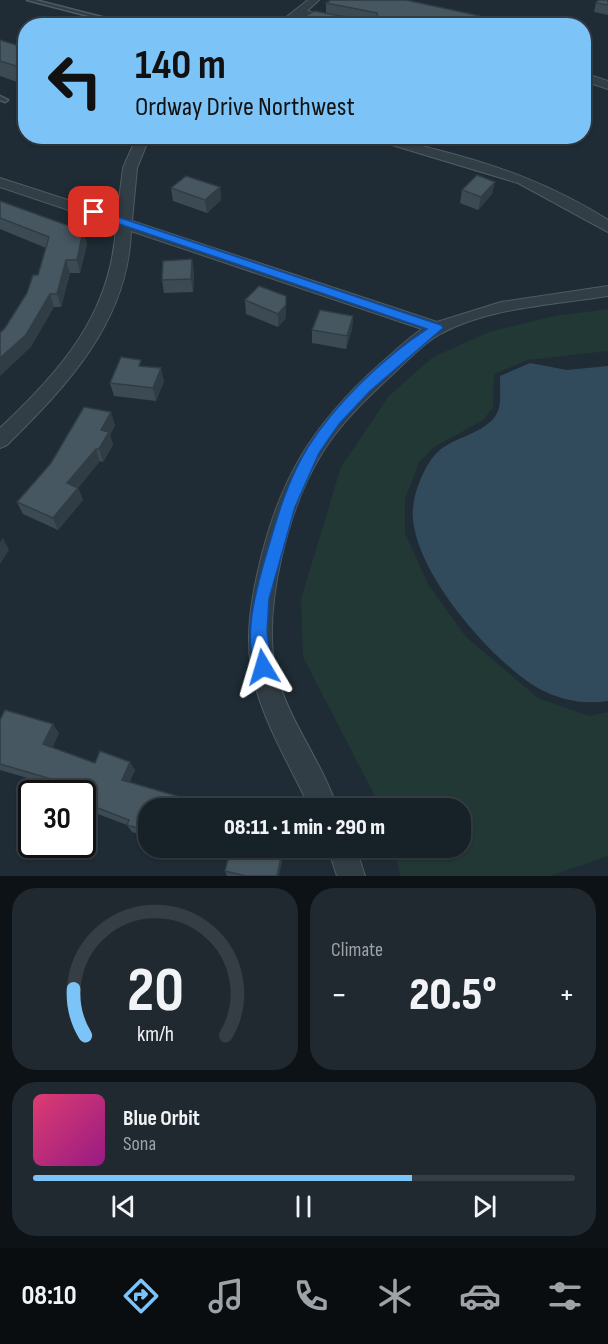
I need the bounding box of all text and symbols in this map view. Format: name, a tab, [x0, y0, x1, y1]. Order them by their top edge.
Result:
text: 140 m	[135, 40, 226, 91]
icon: left	[36, 42, 114, 120]
text: Ordway Drive Northwest	[135, 91, 355, 123]
pin	[68, 186, 119, 237]
icon: arrive	[77, 195, 110, 228]
position arrow	[231, 635, 295, 699]
speed limit sign: 30	[18, 780, 96, 858]
text: 08:11 · 1 min · 290 m	[224, 814, 385, 841]
text: Climate	[331, 938, 383, 962]
text: 20	[126, 954, 184, 1029]
text: 20.5°	[409, 968, 497, 1023]
text: −	[331, 975, 347, 1015]
text: +	[559, 975, 575, 1015]
text: km/h	[136, 1022, 174, 1047]
text: Blue Orbit	[123, 1105, 200, 1132]
text: Sona	[123, 1132, 156, 1156]
icon: previous	[107, 1190, 140, 1223]
icon: pause	[287, 1190, 320, 1223]
icon: next	[468, 1190, 501, 1223]
icon: directions	[120, 1275, 162, 1317]
icon: music	[205, 1275, 247, 1317]
icon: phone	[290, 1275, 332, 1317]
icon: climate	[374, 1275, 416, 1317]
icon: car	[459, 1275, 501, 1317]
icon: filters	[544, 1275, 586, 1317]
text: 08:10	[21, 1280, 77, 1312]

